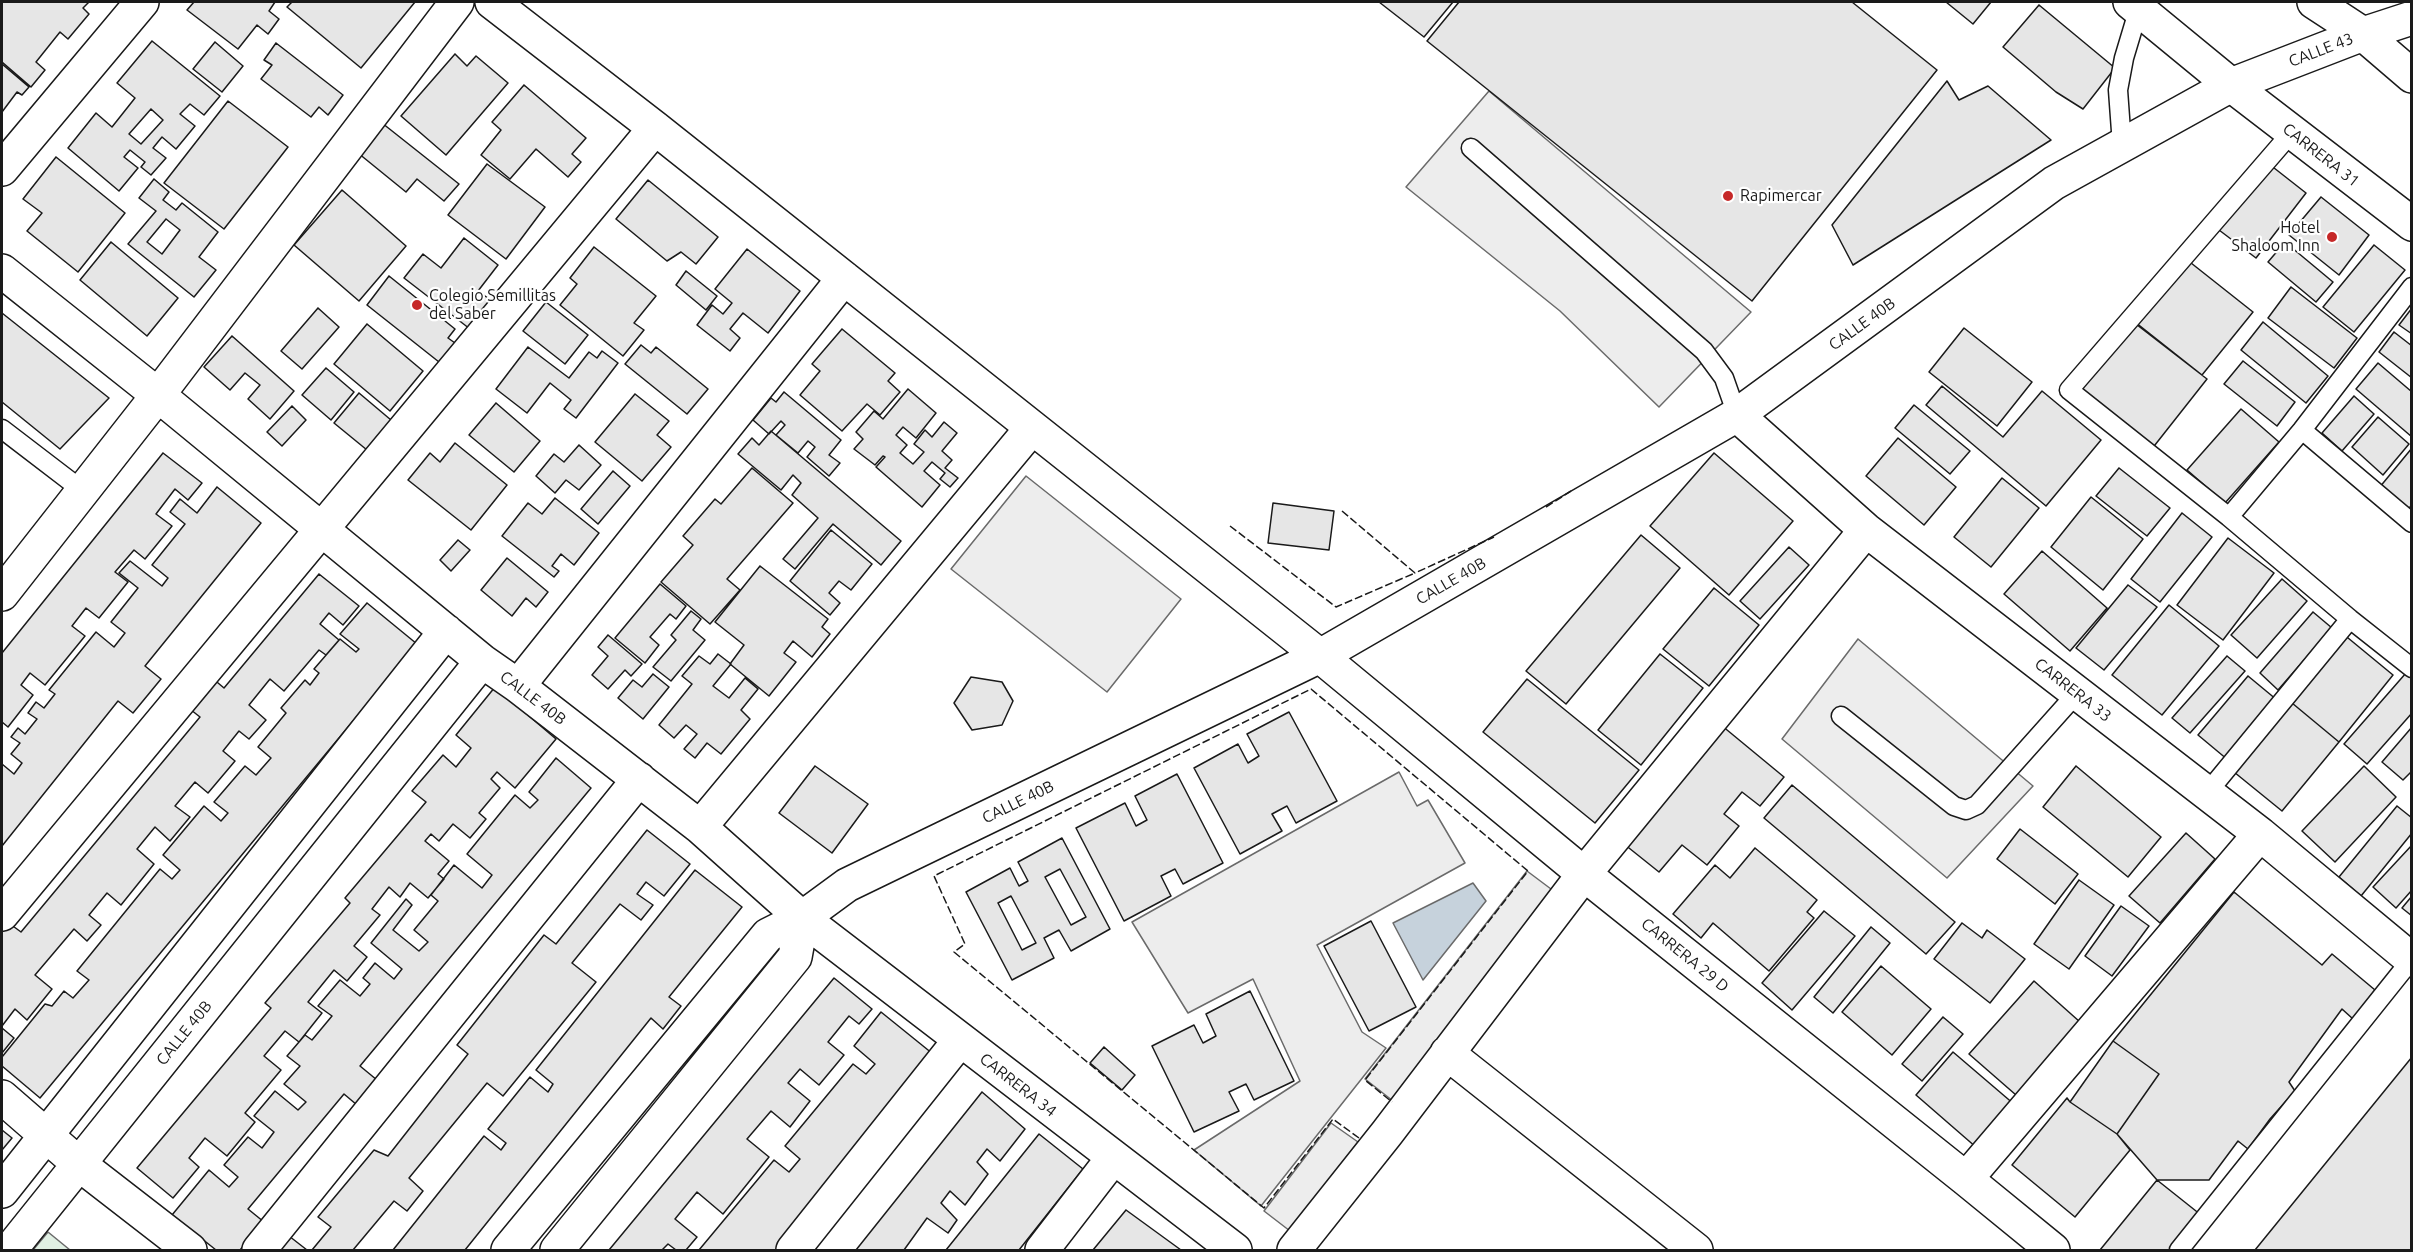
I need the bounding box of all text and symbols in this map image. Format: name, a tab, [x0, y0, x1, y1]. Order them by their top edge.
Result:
street label: CALLE 43	[2286, 29, 2356, 71]
street label: CARRERA 31	[2279, 119, 2363, 191]
place label: Rapimercar	[1740, 186, 1822, 206]
marker: Rapimercar	[1721, 189, 1735, 203]
place label: Hotel Shaloom Inn	[2232, 218, 2320, 256]
marker: Hotel Shaloom Inn	[2325, 230, 2339, 244]
place label: Colegio Semillitas del Saber	[429, 286, 556, 324]
street label: CALLE 40B	[1825, 293, 1899, 355]
marker: Colegio Semillitas del Saber	[410, 298, 424, 312]
street label: CALLE 40B	[1413, 553, 1489, 609]
street label: CARRERA 33	[2031, 654, 2115, 726]
street label: CALLE 40B	[496, 667, 570, 729]
street label: CALLE 40B	[979, 776, 1057, 828]
street label: CARRERA 29 D	[1637, 914, 1733, 996]
street label: CALLE 40B	[152, 997, 216, 1069]
street label: CARRERA 34	[976, 1049, 1060, 1121]

